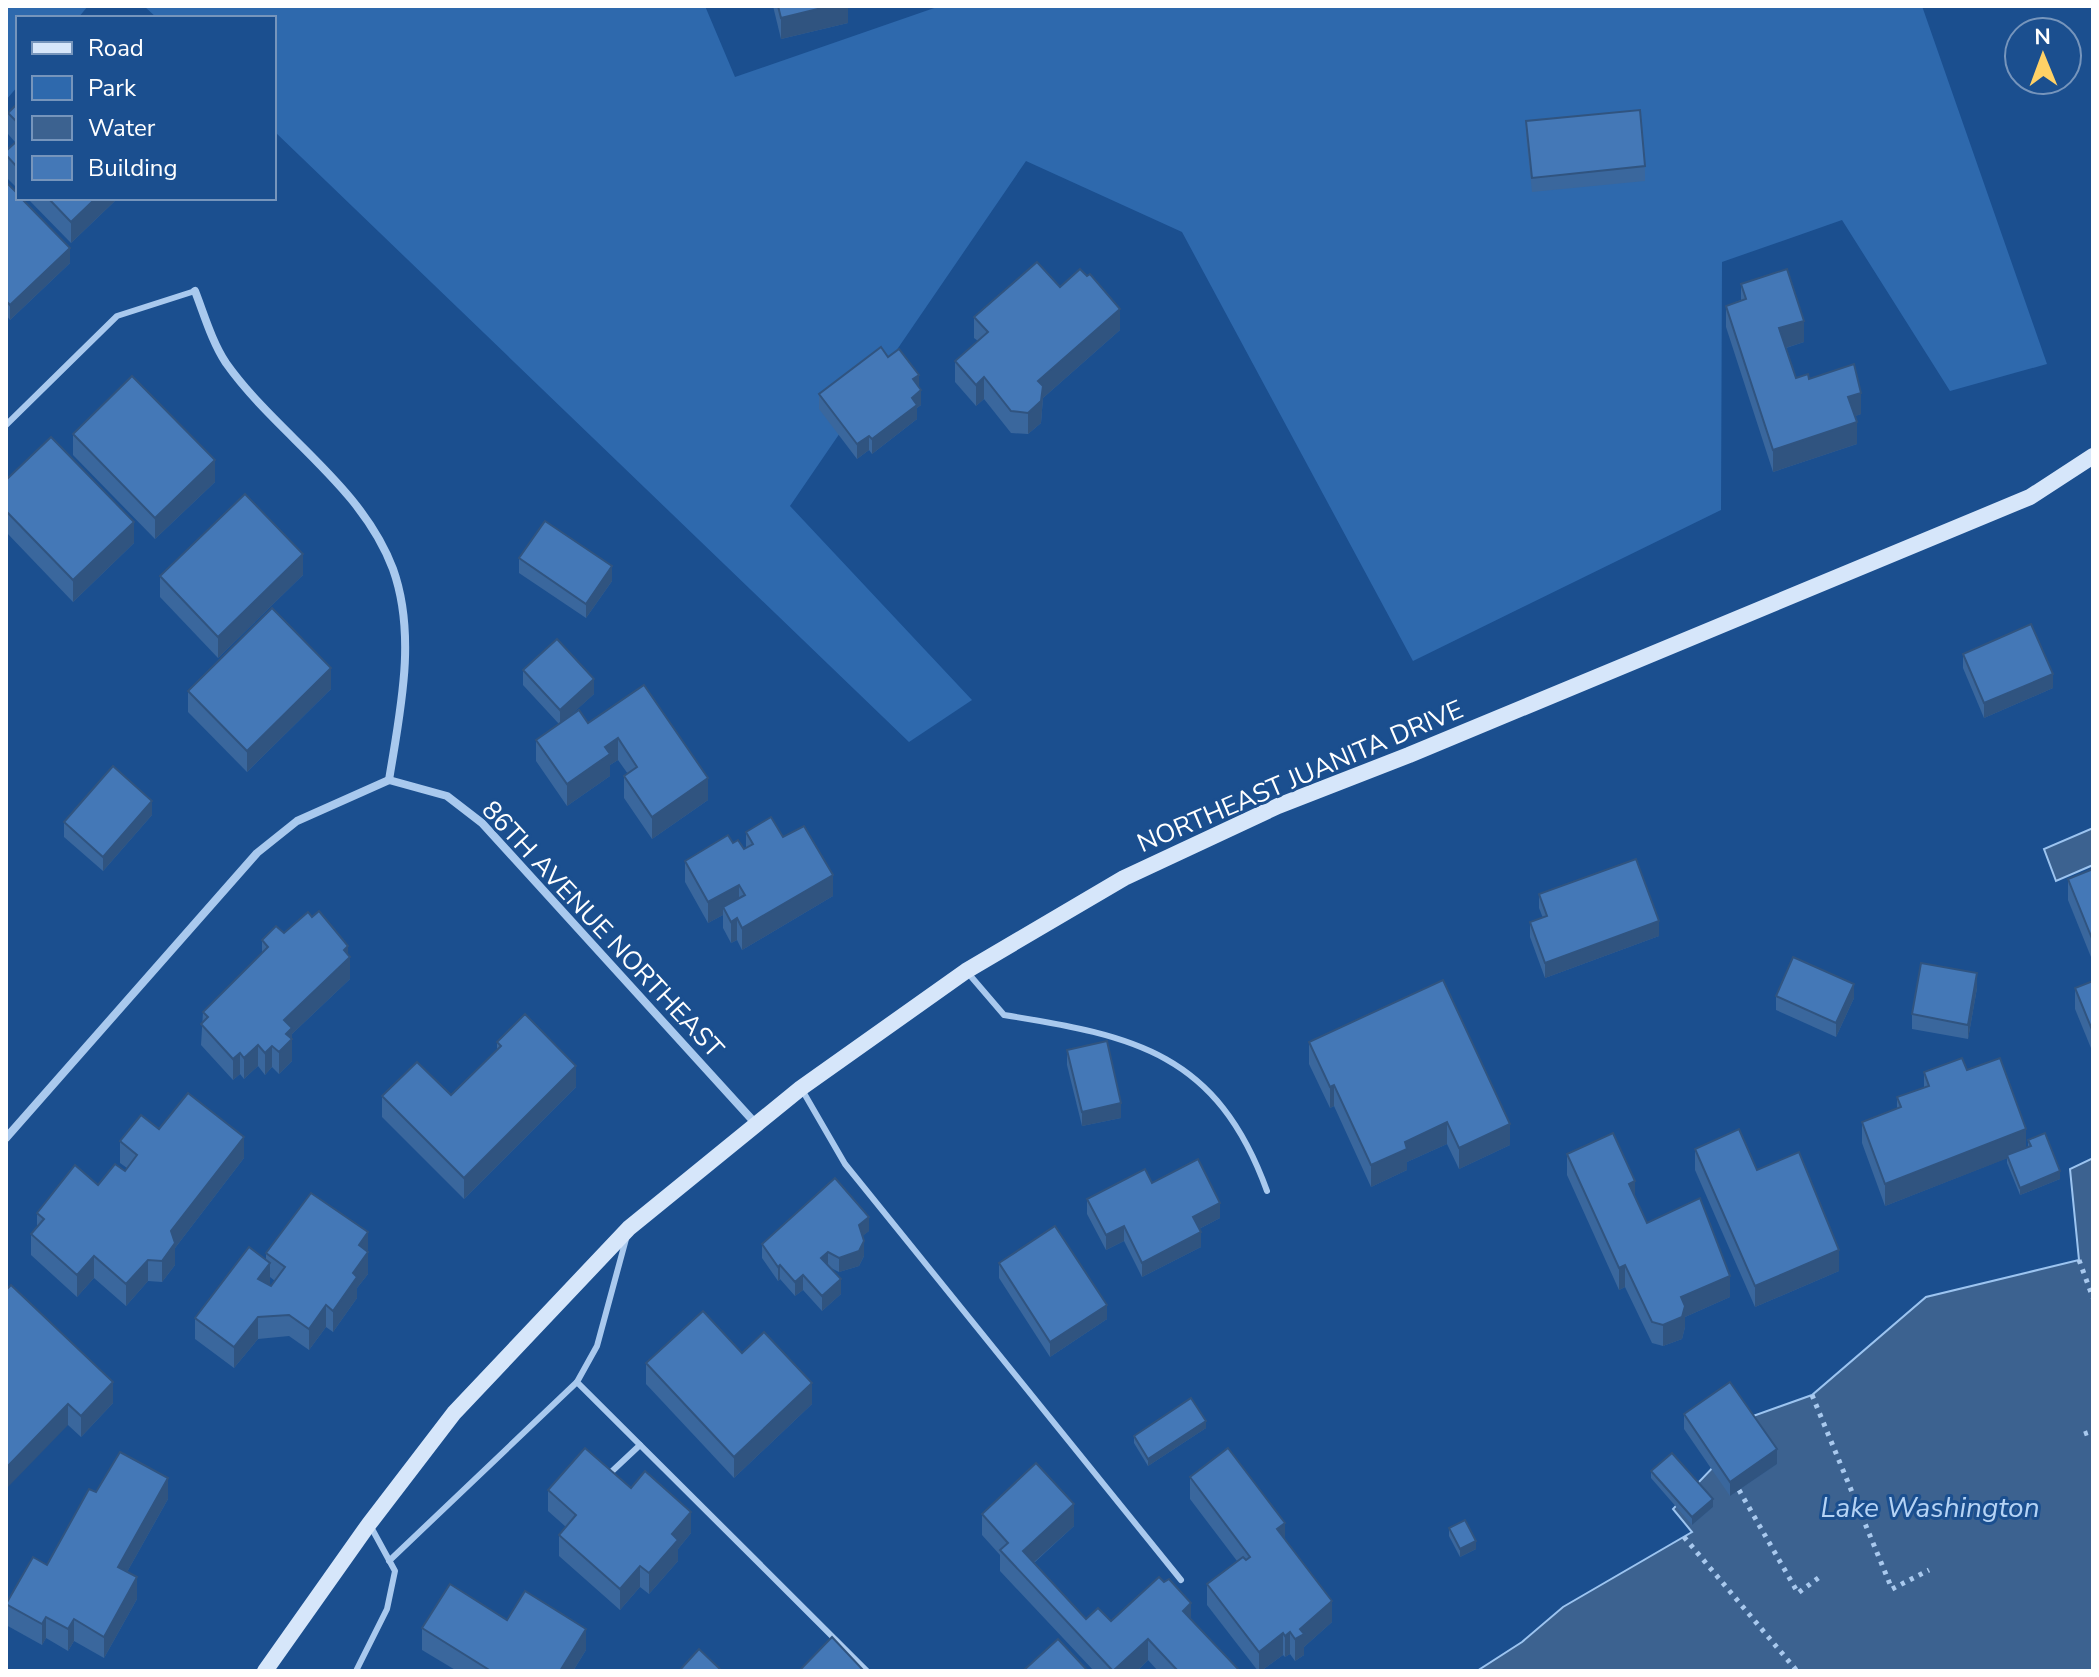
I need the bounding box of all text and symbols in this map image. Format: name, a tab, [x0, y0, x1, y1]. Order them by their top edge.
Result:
legend	[16, 16, 276, 200]
north arrow	[2003, 16, 2083, 96]
text: N	[2034, 22, 2051, 52]
text: Road	[88, 32, 144, 64]
text: Park	[88, 72, 137, 104]
text: Water	[88, 112, 156, 144]
text: Building	[88, 152, 178, 184]
street label: NORTHEAST JUANITA DRIVE	[1132, 692, 1468, 861]
street label: 86TH AVENUE NORTHEAST	[474, 793, 732, 1066]
water label: Lake Washington	[1820, 1489, 2040, 1527]

